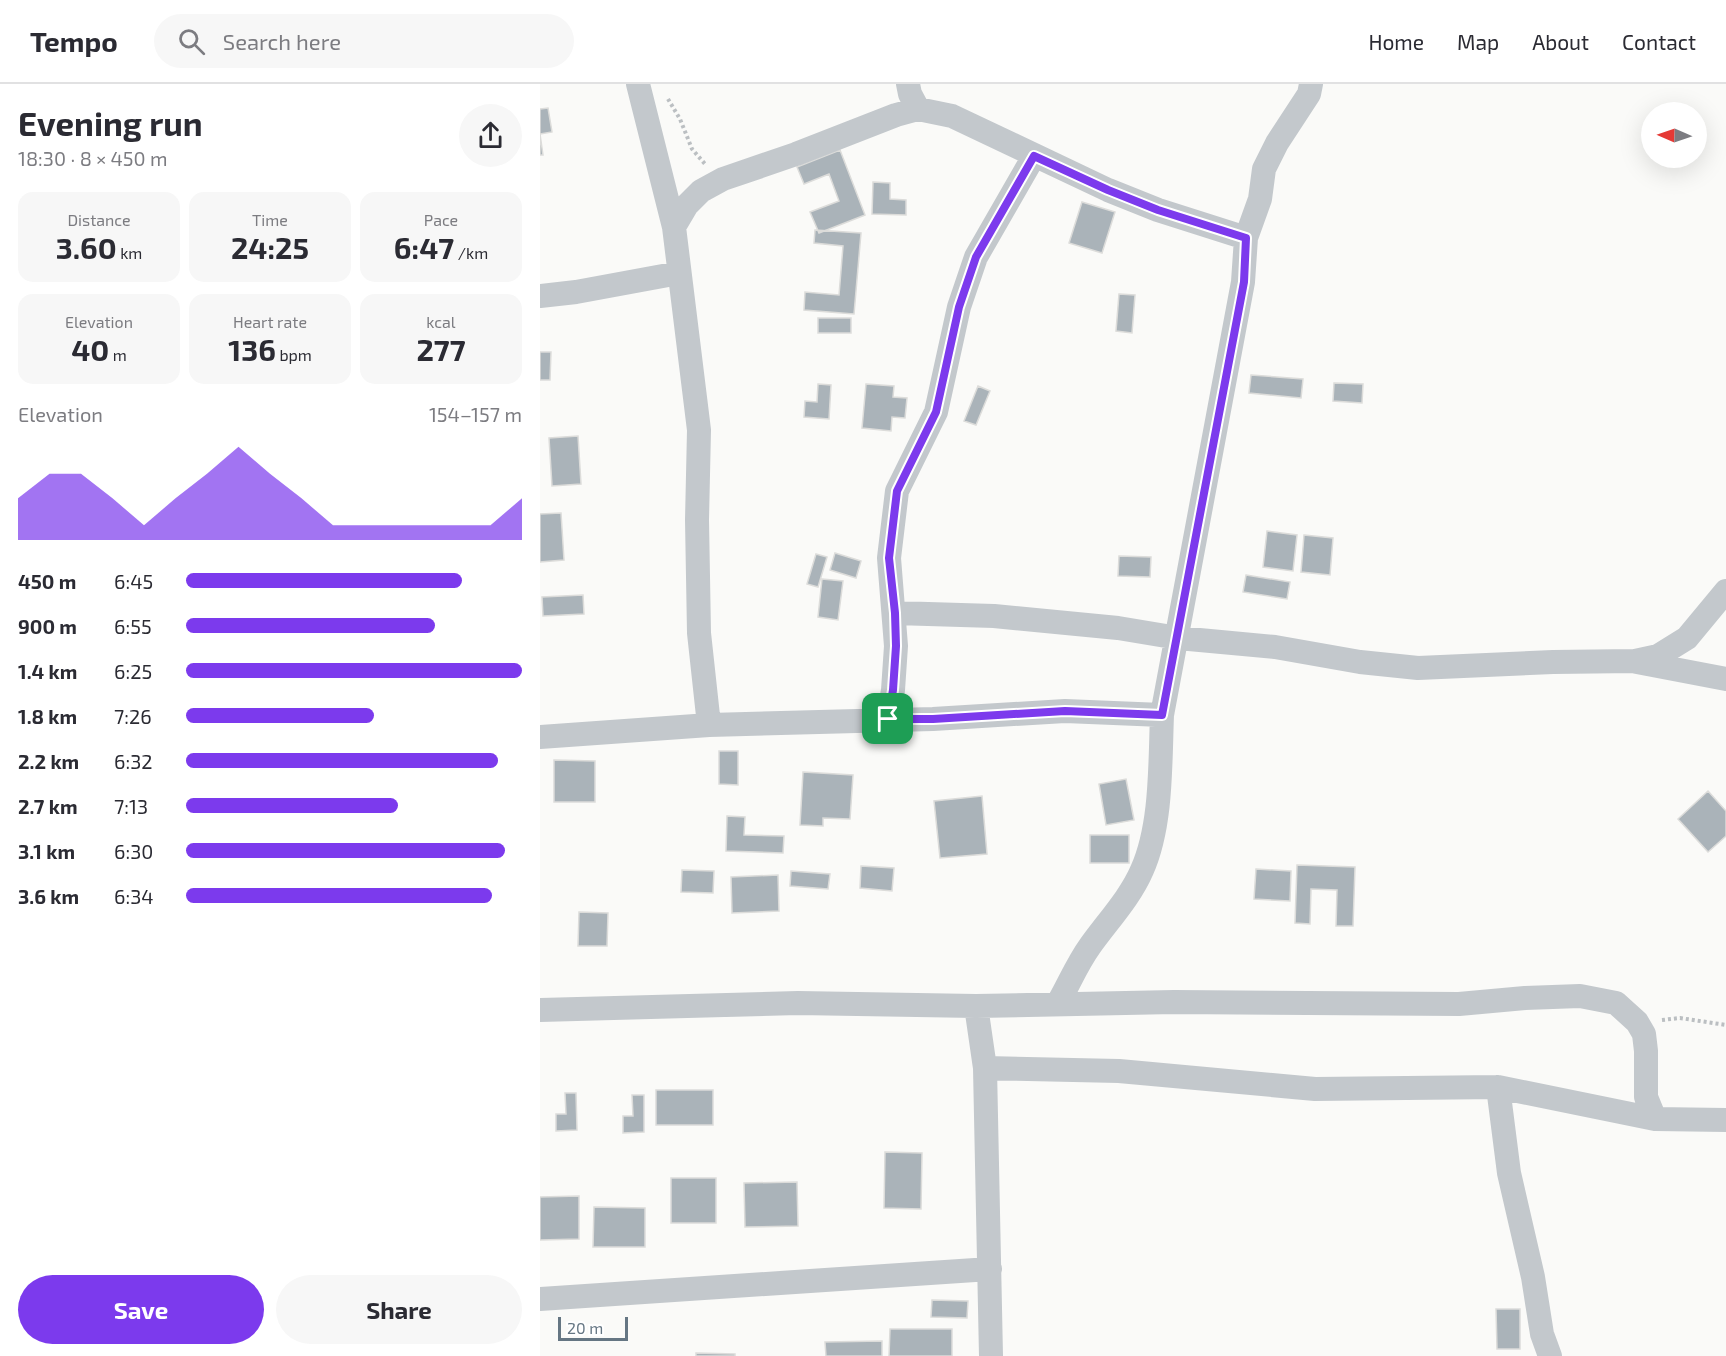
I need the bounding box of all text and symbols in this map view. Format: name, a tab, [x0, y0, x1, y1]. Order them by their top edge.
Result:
search box	[154, 14, 574, 68]
text: Tempo	[30, 24, 118, 58]
icon: search	[175, 25, 208, 58]
text: Search here	[223, 28, 341, 54]
text: Home	[1368, 29, 1424, 54]
text: Map	[1457, 29, 1499, 54]
text: About	[1532, 29, 1589, 54]
text: Contact	[1622, 29, 1696, 54]
north arrow	[1641, 102, 1707, 168]
map controls	[1641, 102, 1707, 168]
text: Evening run	[18, 103, 203, 143]
button: share	[459, 104, 522, 167]
text: 18:30 · 8 × 450 m	[18, 146, 167, 170]
text: Distance	[67, 210, 131, 229]
text: Time	[252, 210, 288, 229]
text: Pace	[424, 210, 458, 229]
text: 3.60	[56, 229, 117, 265]
text: 24:25	[231, 229, 309, 265]
text: 6:47	[394, 229, 454, 265]
text: km	[117, 243, 142, 262]
text: /km	[454, 243, 488, 262]
text: Elevation	[65, 312, 133, 331]
text: Heart rate	[233, 312, 307, 331]
text: kcal	[426, 312, 456, 331]
text: 40	[71, 331, 109, 367]
text: 136	[228, 331, 276, 367]
text: 277	[416, 331, 466, 367]
text: m	[109, 345, 127, 364]
text: bpm	[276, 345, 312, 364]
text: Elevation	[18, 402, 103, 426]
text: 154–157 m	[429, 402, 522, 426]
text: 450 m	[18, 569, 76, 593]
text: 6:45	[114, 569, 153, 593]
text: 900 m	[18, 614, 77, 638]
text: 6:55	[114, 614, 152, 638]
text: 1.4 km	[18, 659, 77, 683]
text: 6:25	[114, 659, 152, 683]
pin	[862, 693, 913, 744]
icon: arrive	[871, 702, 904, 735]
text: 1.8 km	[18, 704, 77, 728]
text: 7:26	[114, 704, 152, 728]
text: 2.2 km	[18, 749, 79, 773]
text: 6:32	[114, 749, 153, 773]
text: 2.7 km	[18, 794, 78, 818]
text: 7:13	[114, 794, 148, 818]
text: 3.1 km	[18, 839, 75, 863]
text: 6:30	[114, 839, 153, 863]
text: 3.6 km	[18, 884, 79, 908]
text: 6:34	[114, 884, 154, 908]
button: Save	[18, 1275, 264, 1344]
button: Share	[276, 1275, 522, 1344]
scale bar	[558, 1314, 628, 1342]
text: 20 m	[567, 1318, 603, 1337]

